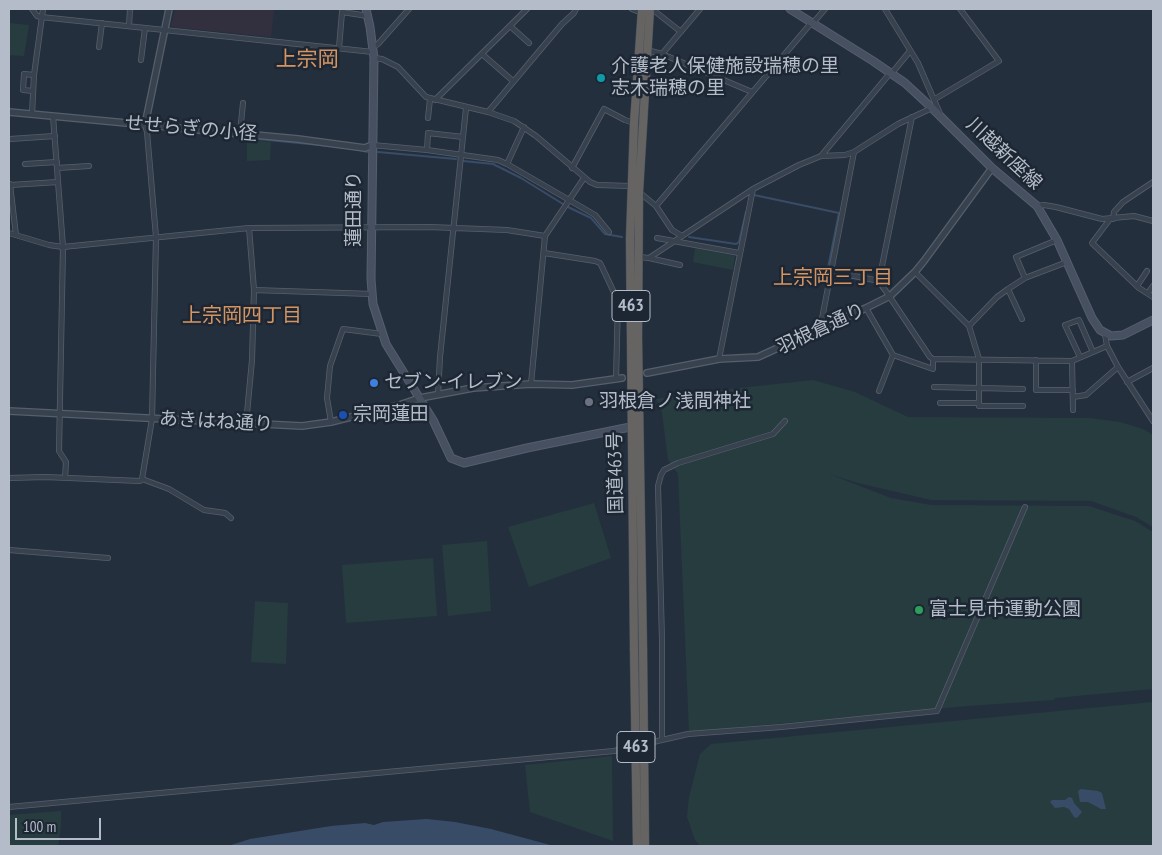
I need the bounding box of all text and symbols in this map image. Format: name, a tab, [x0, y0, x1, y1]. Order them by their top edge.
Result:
district label: 上宗岡	[276, 47, 338, 73]
place label: 介護老人保健施設瑞穂の里 志木瑞穂の里	[611, 56, 839, 100]
marker: 介護老人保健施設瑞穂の里 志木瑞穂の里	[595, 72, 607, 84]
street label: せせらぎの小径	[124, 112, 258, 146]
street label: 川越新座線	[961, 113, 1047, 195]
street label: 蓮田通り	[344, 171, 366, 247]
district label: 上宗岡三丁目	[773, 266, 893, 290]
road number: 463	[612, 290, 650, 322]
street label: 羽根倉通り	[773, 299, 869, 359]
district label: 上宗岡四丁目	[182, 304, 302, 328]
place label: セブン-イレブン	[384, 372, 523, 394]
marker: セブン-イレブン	[368, 377, 380, 389]
place label: 羽根倉ノ浅間神社	[599, 391, 751, 413]
marker: 羽根倉ノ浅間神社	[583, 396, 595, 408]
place label: 宗岡蓮田	[353, 404, 429, 426]
street label: あきはね通り	[158, 408, 274, 436]
marker: 宗岡蓮田	[337, 409, 349, 421]
street label: 国道463号	[604, 431, 628, 515]
place label: 富士見市運動公園	[929, 599, 1081, 621]
marker: 富士見市運動公園	[913, 604, 925, 616]
road number: 463	[617, 732, 655, 762]
scale bar	[18, 808, 104, 840]
text: 100 m	[23, 817, 56, 836]

